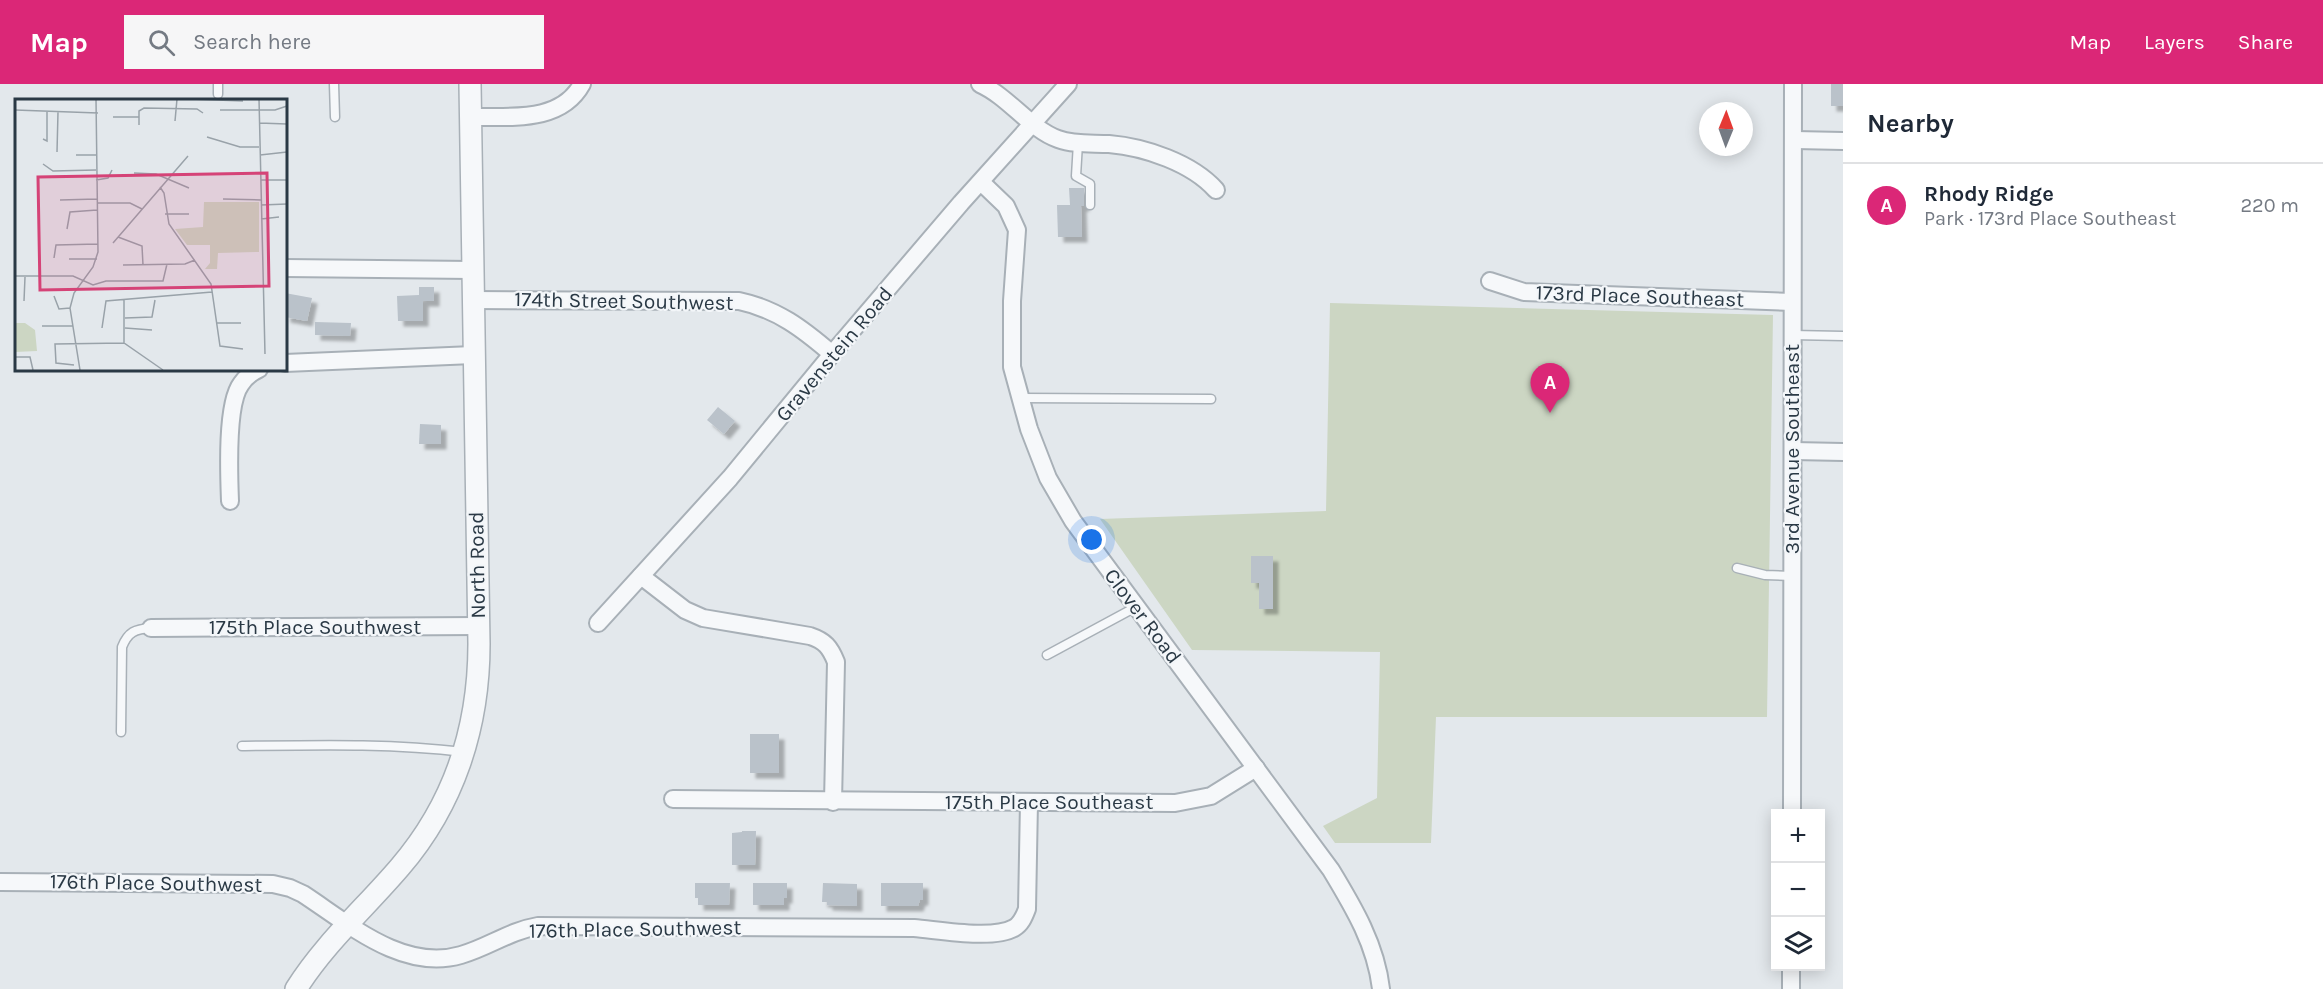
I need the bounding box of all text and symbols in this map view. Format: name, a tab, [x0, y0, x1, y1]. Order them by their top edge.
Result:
search box	[124, 15, 544, 69]
text: Map	[30, 26, 88, 59]
icon: search	[145, 26, 178, 59]
text: Search here	[193, 29, 311, 55]
text: Map	[2069, 30, 2111, 54]
text: Layers	[2144, 30, 2205, 54]
text: Share	[2238, 30, 2293, 54]
inset map	[15, 99, 286, 370]
north arrow	[1699, 102, 1753, 156]
text: Nearby	[1867, 108, 1954, 139]
text: Rhody Ridge	[1924, 181, 2054, 207]
text: A	[1880, 194, 1893, 217]
text: 220 m	[2240, 194, 2299, 217]
text: Park · 173rd Place Southeast	[1924, 207, 2176, 230]
street label: 173rd Place Southeast	[1535, 280, 1745, 312]
street label: Gravenstein Road	[771, 282, 897, 426]
street label: 174th Street Southwest	[514, 287, 734, 315]
street label: 3rd Avenue Southeast	[1780, 344, 1804, 554]
pin: A	[1530, 364, 1570, 413]
street label: North Road	[464, 511, 490, 619]
your location	[1077, 525, 1106, 554]
street label: Clover Road	[1100, 564, 1186, 668]
street label: 175th Place Southwest	[209, 615, 421, 639]
street label: 175th Place Southeast	[945, 790, 1153, 814]
map controls	[1771, 809, 1825, 971]
button: +	[1771, 809, 1825, 863]
button: −	[1771, 863, 1825, 917]
street label: 176th Place Southwest	[50, 869, 263, 897]
street label: 176th Place Southwest	[529, 915, 742, 943]
button: layers	[1771, 917, 1825, 971]

